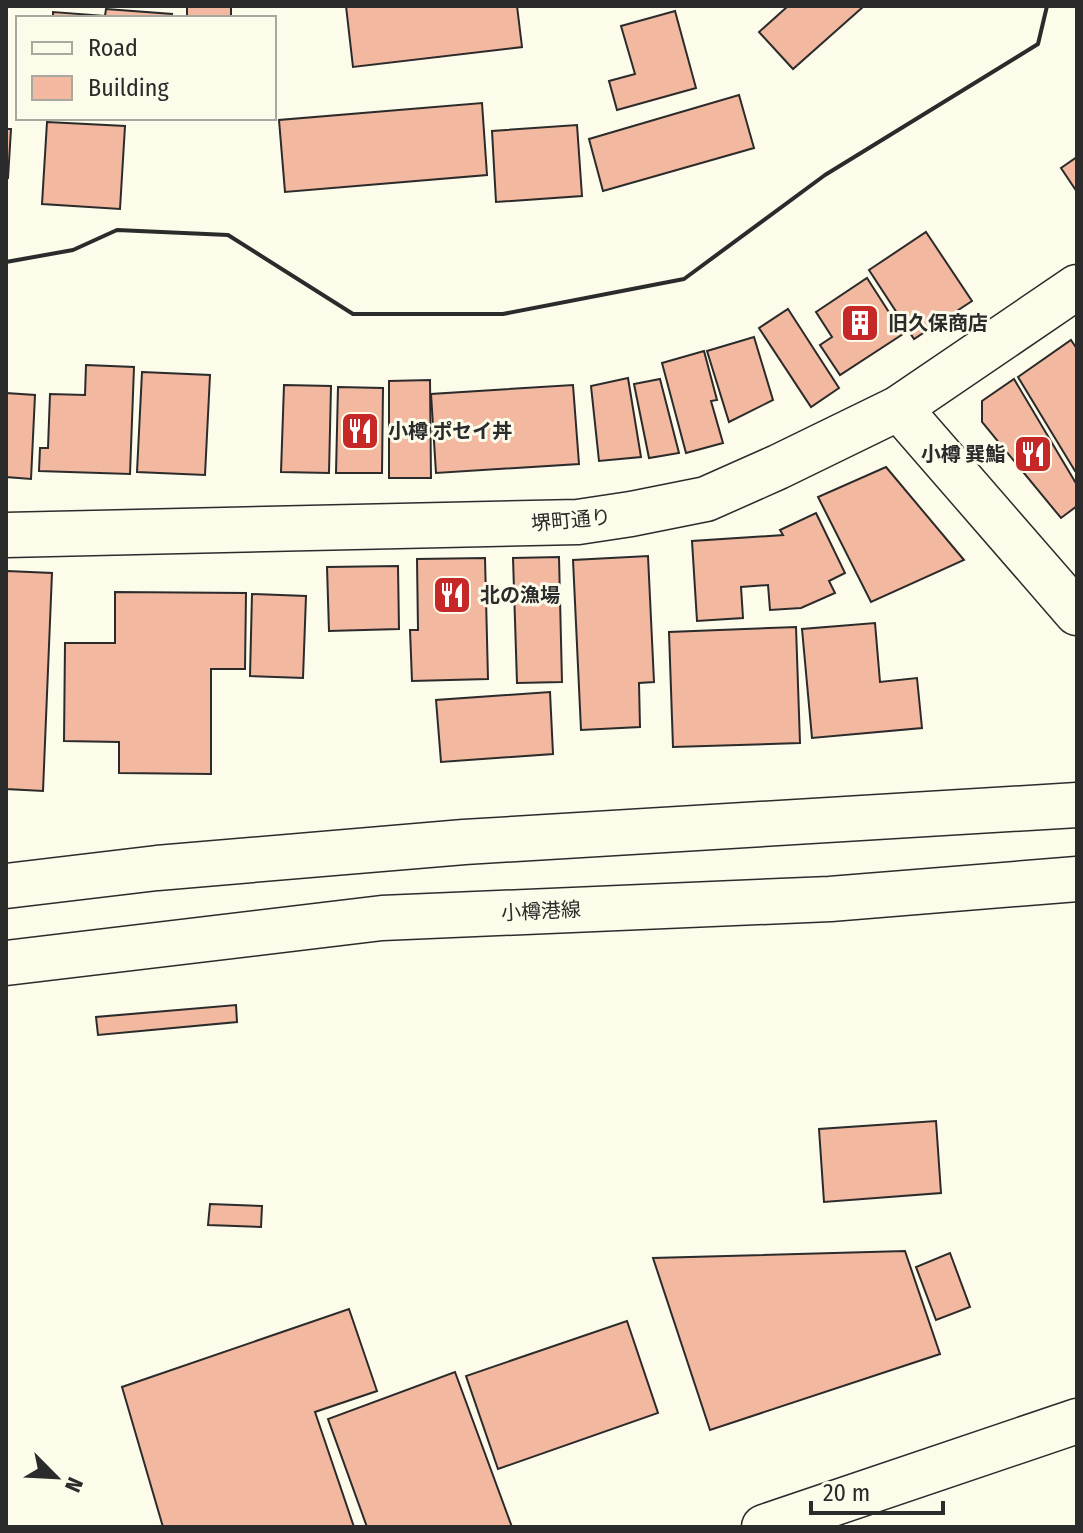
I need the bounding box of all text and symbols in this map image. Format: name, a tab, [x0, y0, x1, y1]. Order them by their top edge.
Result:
legend	[16, 16, 276, 120]
text: Road	[88, 34, 138, 62]
text: Building	[88, 74, 170, 102]
building icon: 旧久保商店	[839, 302, 881, 344]
place label: 旧久保商店	[888, 311, 988, 335]
restaurant icon: 小樽 ポセイ丼	[339, 410, 381, 452]
place label: 小樽 ポセイ丼	[388, 419, 512, 443]
restaurant icon: 小樽 巽鮨	[1012, 433, 1054, 475]
place label: 小樽 巽鮨	[921, 442, 1005, 466]
street label: 堺町通り	[530, 505, 612, 535]
restaurant icon: 北の漁場	[431, 574, 473, 616]
place label: 北の漁場	[480, 583, 560, 607]
street label: 小樽港線	[500, 897, 582, 925]
north arrow	[16, 1437, 96, 1517]
scale bar	[811, 1465, 943, 1515]
text: N	[59, 1473, 89, 1496]
text: 20 m	[823, 1479, 870, 1507]

